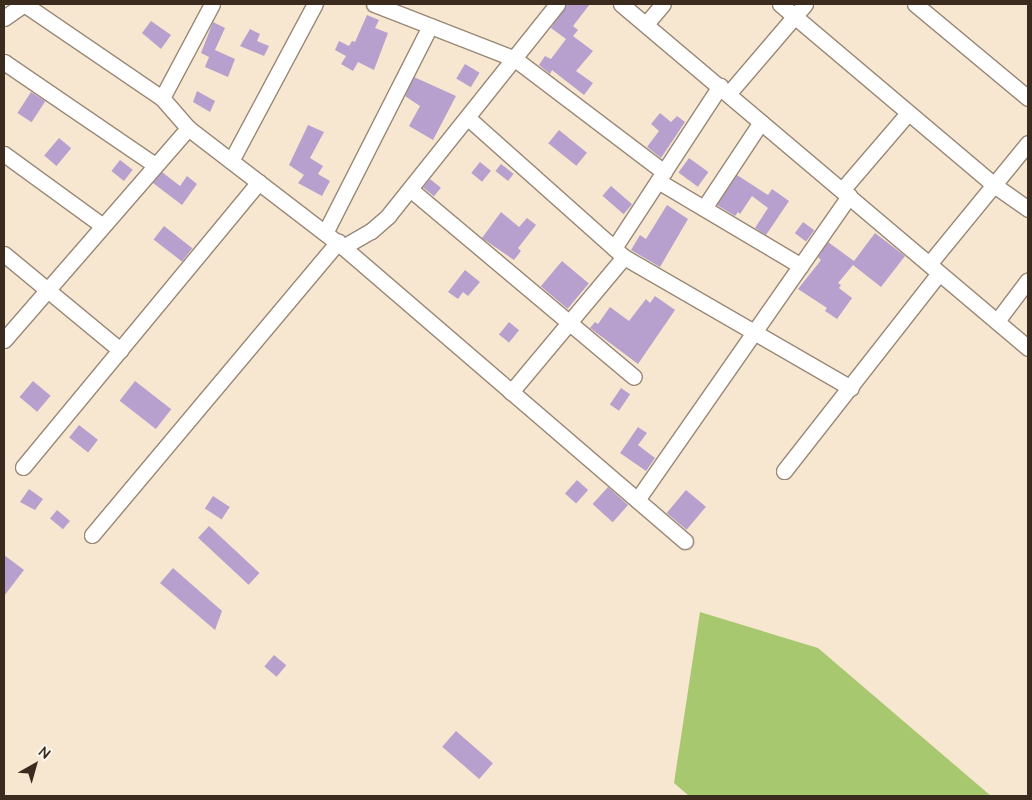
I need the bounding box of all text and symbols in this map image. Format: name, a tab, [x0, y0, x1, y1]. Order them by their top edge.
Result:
north arrow	[10, 740, 60, 790]
text: N	[35, 743, 54, 764]

